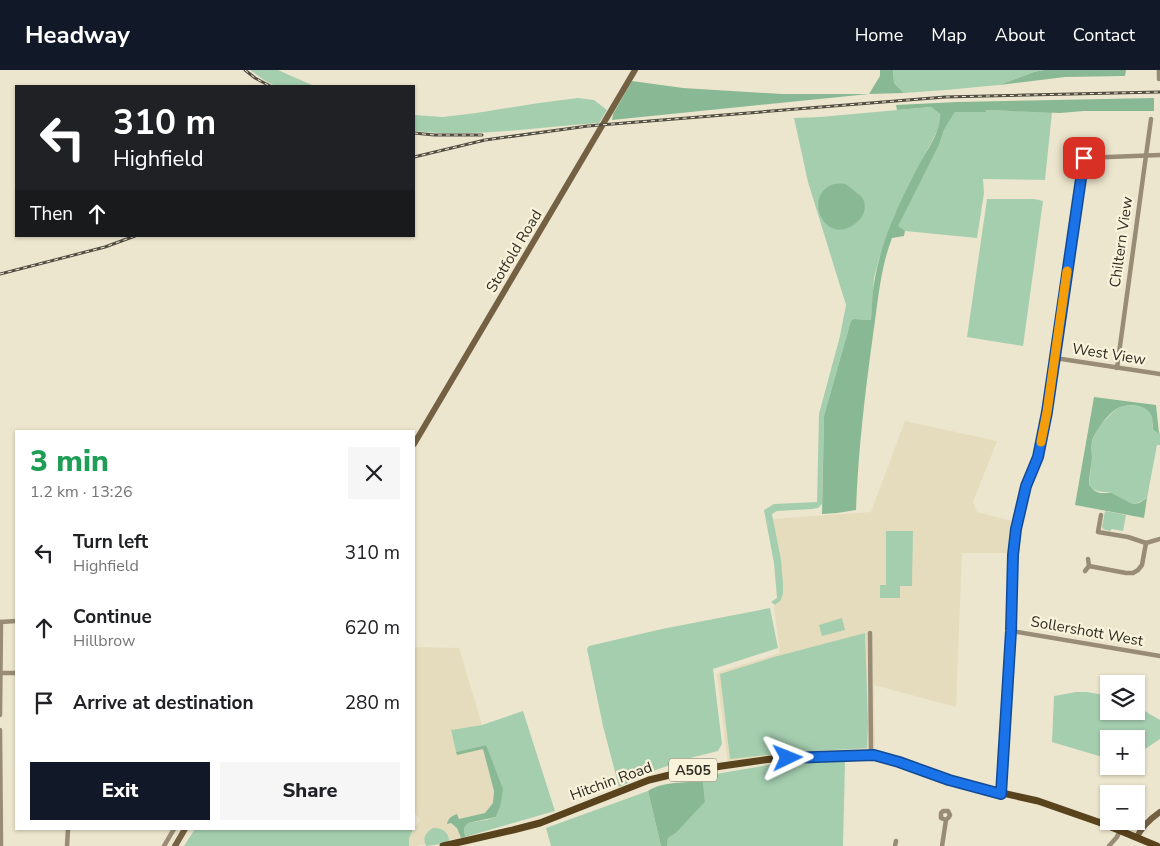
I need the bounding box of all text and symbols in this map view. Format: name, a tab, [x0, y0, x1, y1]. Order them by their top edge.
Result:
text: Headway	[25, 19, 130, 51]
text: Home	[855, 23, 903, 47]
text: Map	[931, 23, 967, 47]
text: About	[995, 23, 1045, 47]
text: Contact	[1073, 23, 1135, 47]
text: 310 m	[113, 99, 216, 146]
icon: left	[30, 105, 95, 170]
pin	[1063, 137, 1105, 179]
text: Highfield	[113, 144, 203, 174]
icon: arrive	[1070, 144, 1098, 172]
street label: Chiltern View	[1105, 195, 1137, 289]
icon: ahead	[83, 200, 111, 228]
text: Then	[30, 201, 73, 227]
street label: Stotfold Road	[482, 206, 546, 296]
street label: West View	[1071, 338, 1148, 370]
text: 3 min	[30, 441, 109, 482]
button: close	[348, 447, 400, 499]
text: 1.2 km · 13:26	[30, 481, 133, 503]
text: Turn left	[73, 529, 148, 555]
icon: left	[30, 539, 58, 567]
text: 310 m	[345, 540, 400, 566]
text: Highfield	[73, 555, 139, 577]
text: Continue	[73, 604, 152, 630]
street label: Sollershott West	[1029, 611, 1146, 651]
icon: ahead	[30, 614, 58, 642]
text: 620 m	[345, 615, 400, 641]
text: Hillbrow	[73, 630, 136, 652]
map controls	[1100, 675, 1145, 830]
button: layers	[1100, 675, 1145, 720]
icon: arrive	[30, 689, 58, 717]
text: Arrive at destination	[73, 690, 254, 716]
text: 280 m	[345, 690, 400, 716]
button: +	[1100, 730, 1145, 775]
position arrow	[761, 731, 813, 783]
street label: Hitchin Road	[567, 757, 655, 805]
road number: A505	[669, 758, 717, 782]
button: Exit	[30, 762, 210, 820]
button: Share	[220, 762, 400, 820]
button: −	[1100, 785, 1145, 830]

